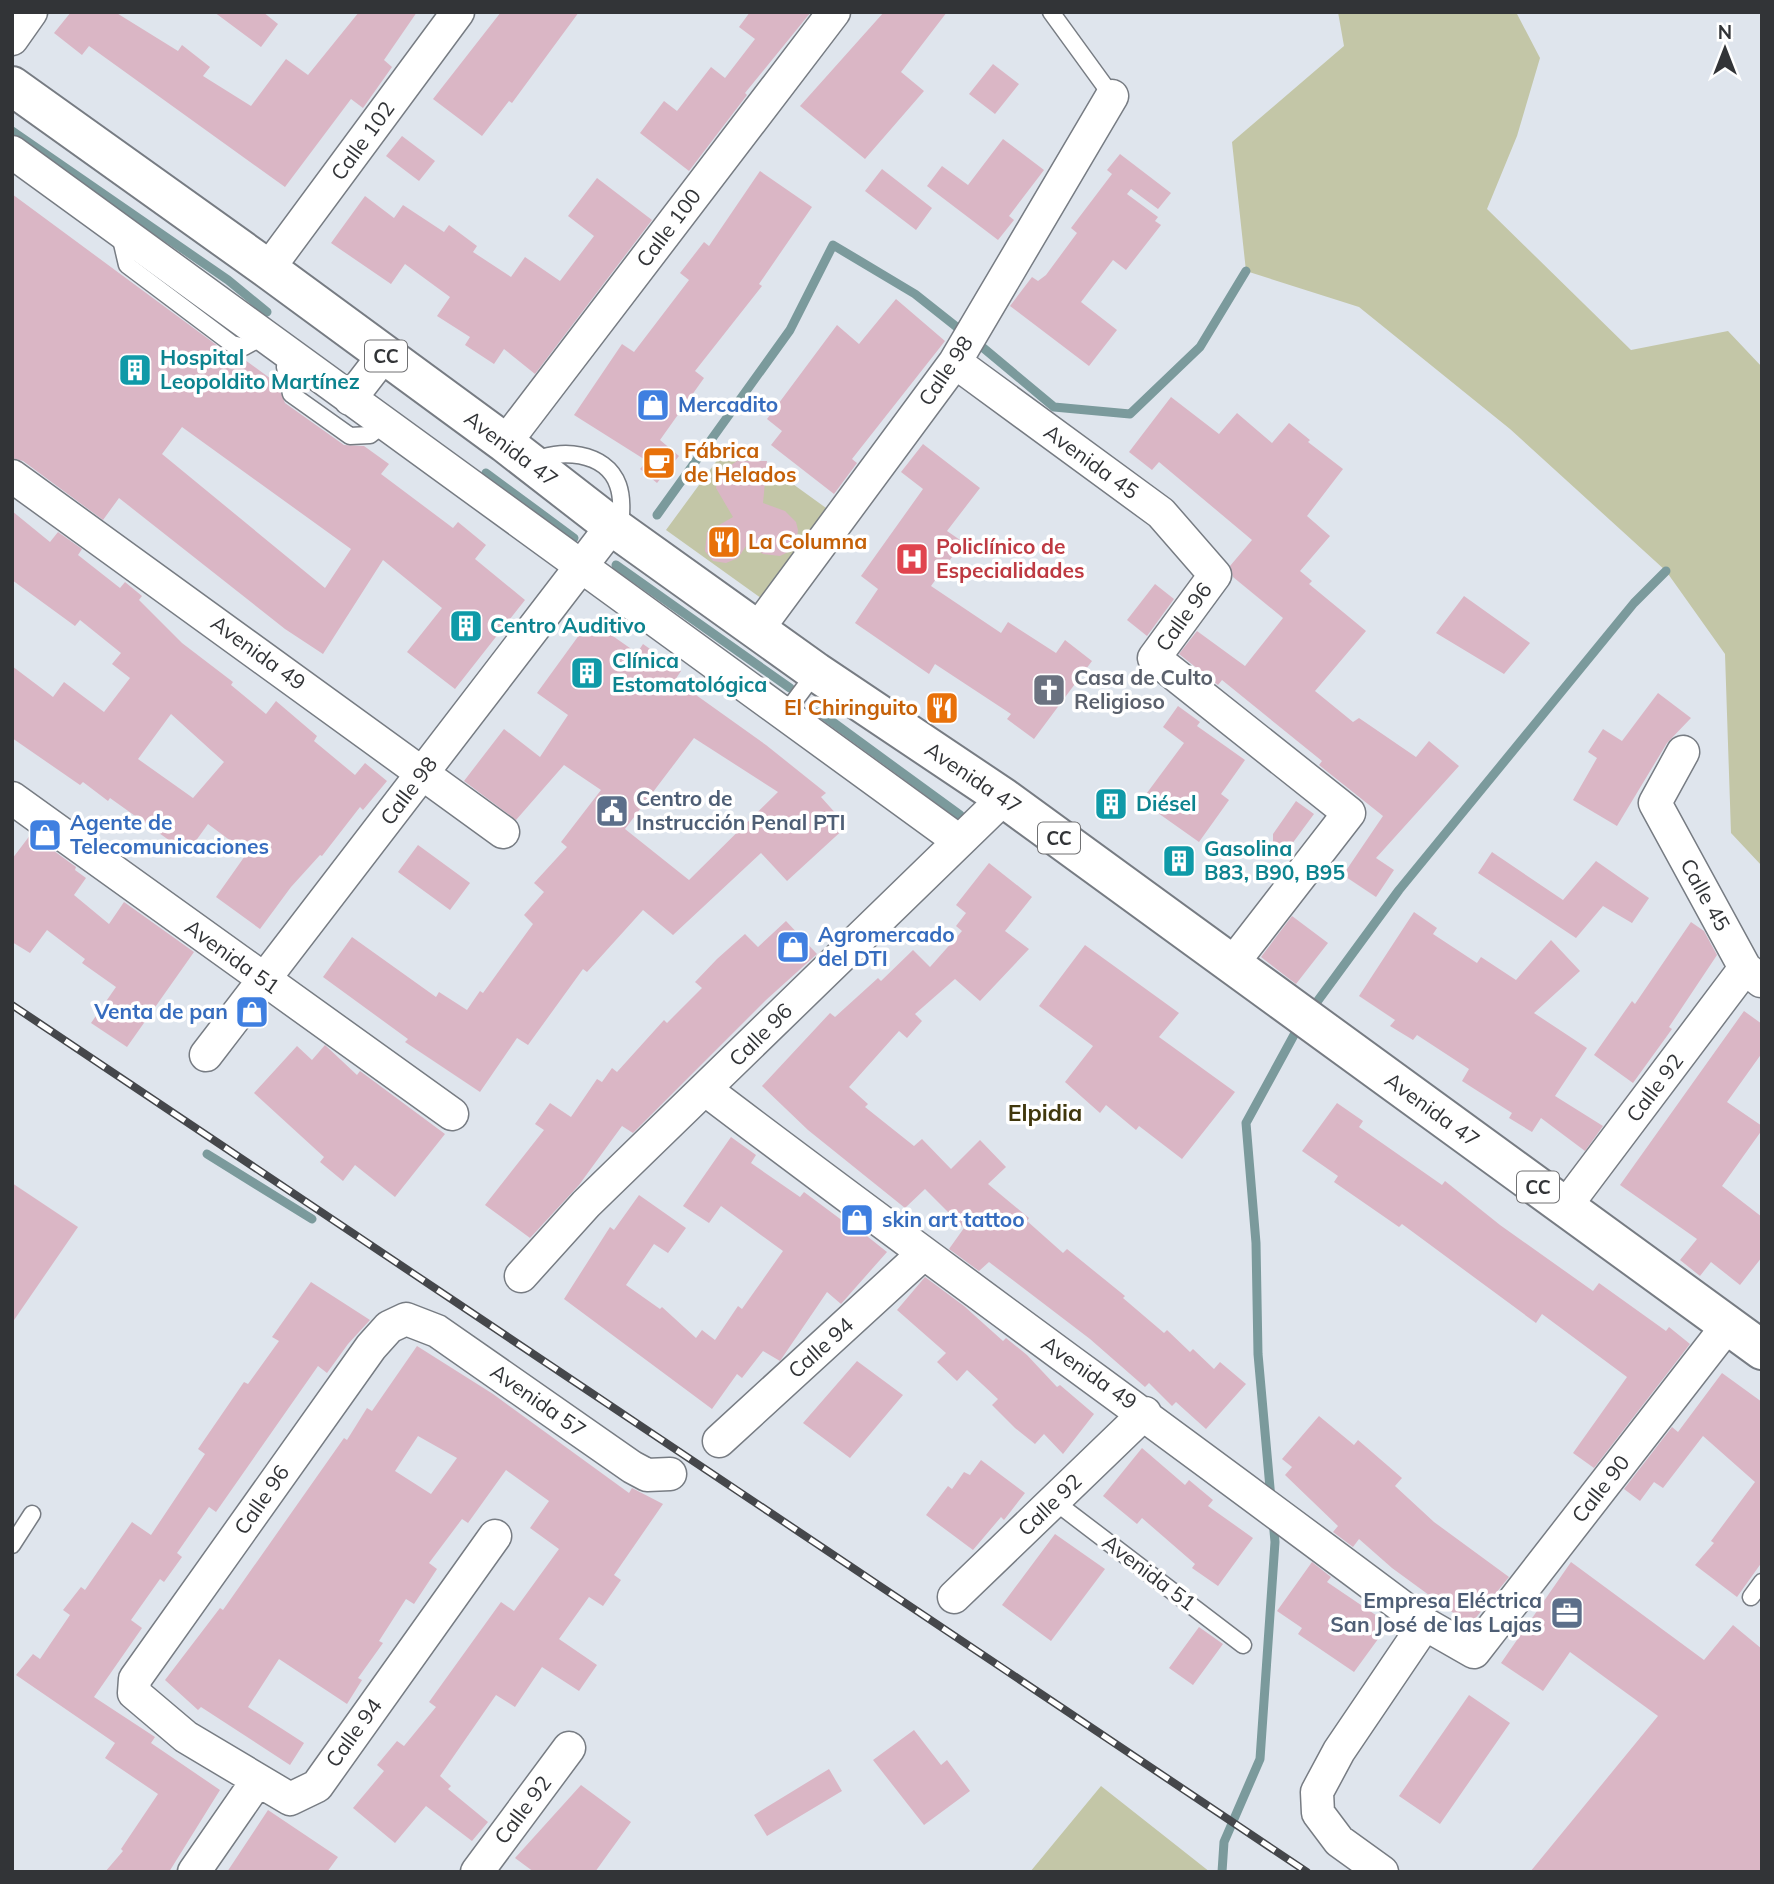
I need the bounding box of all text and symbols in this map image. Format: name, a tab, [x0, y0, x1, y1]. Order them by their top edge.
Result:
north arrow	[1690, 14, 1760, 84]
text: N	[1718, 20, 1732, 44]
street label: Calle 102	[325, 96, 400, 185]
street label: Calle 100	[630, 183, 706, 272]
street label: Calle 98	[912, 331, 978, 410]
road number: CC	[365, 340, 407, 372]
place label: Hospital Leopoldito Martínez	[160, 344, 360, 394]
building icon: Hospital Leopoldito Martínez	[116, 351, 154, 389]
shop icon: Mercadito	[634, 386, 672, 424]
place label: Mercadito	[678, 391, 778, 417]
street label: Avenida 47	[460, 405, 564, 492]
street label: Avenida 45	[1039, 418, 1144, 504]
place label: Fábrica de Helados	[684, 437, 797, 487]
cafe icon: Fábrica de Helados	[640, 444, 678, 482]
restaurant icon: La Columna	[705, 523, 743, 561]
place label: La Columna	[748, 528, 867, 554]
place label: Policlínico de Especialidades	[936, 533, 1085, 583]
hospital icon: Policlínico de Especialidades	[893, 540, 931, 578]
street label: Calle 96	[1150, 577, 1217, 656]
building icon: Centro Auditivo	[447, 607, 485, 645]
street label: Avenida 49	[206, 609, 311, 695]
place label: Centro Auditivo	[490, 612, 646, 638]
place label: Clínica Estomatológica	[612, 647, 767, 697]
building icon: Clínica Estomatológica	[568, 654, 606, 692]
place label: Casa de Culto Religioso	[1074, 664, 1213, 714]
church icon: Casa de Culto Religioso	[1030, 671, 1068, 709]
restaurant icon: El Chiringuito	[923, 689, 961, 727]
place label: El Chiringuito	[784, 694, 918, 720]
street label: Avenida 47	[920, 735, 1027, 819]
street label: Calle 98	[374, 751, 442, 830]
place label: Centro de Instrucción Penal PTI	[636, 785, 846, 835]
building icon: Diésel	[1092, 785, 1130, 823]
place label: Diésel	[1136, 790, 1197, 816]
public building icon: Centro de Instrucción Penal PTI	[593, 792, 631, 830]
place label: Agente de Telecomunicaciones	[70, 809, 269, 859]
shop icon: Agente de Telecomunicaciones	[26, 816, 64, 854]
road number: CC	[1038, 822, 1080, 853]
place label: Gasolina B83, B90, B95	[1204, 835, 1345, 885]
building icon: Gasolina B83, B90, B95	[1160, 842, 1198, 880]
street label: Calle 45	[1675, 854, 1736, 935]
street label: Avenida 51	[180, 913, 285, 999]
place label: Agromercado del DTI	[818, 921, 955, 971]
shop icon: Agromercado del DTI	[774, 928, 812, 966]
shop icon: Venta de pan	[233, 993, 271, 1031]
street label: Calle 96	[723, 997, 797, 1071]
place label: Venta de pan	[93, 998, 228, 1024]
street label: Calle 92	[1620, 1048, 1688, 1127]
street label: Avenida 47	[1380, 1066, 1485, 1152]
district label: Elpidia	[1008, 1098, 1082, 1127]
road number: CC	[1517, 1172, 1559, 1203]
shop icon: skin art tattoo	[838, 1201, 876, 1239]
place label: skin art tattoo	[882, 1206, 1025, 1232]
street label: Calle 94	[782, 1311, 859, 1383]
street label: Avenida 49	[1037, 1330, 1142, 1415]
street label: Avenida 57	[486, 1358, 591, 1443]
street label: Calle 90	[1566, 1449, 1635, 1527]
street label: Calle 96	[228, 1460, 294, 1539]
street label: Calle 92	[1012, 1468, 1087, 1541]
street label: Avenida 51	[1098, 1529, 1202, 1616]
place label: Empresa Eléctrica San José de las Lajas	[1330, 1587, 1542, 1637]
office icon: Empresa Eléctrica San José de las Lajas	[1548, 1594, 1586, 1632]
street label: Calle 94	[320, 1693, 387, 1772]
street label: Calle 92	[488, 1770, 556, 1849]

